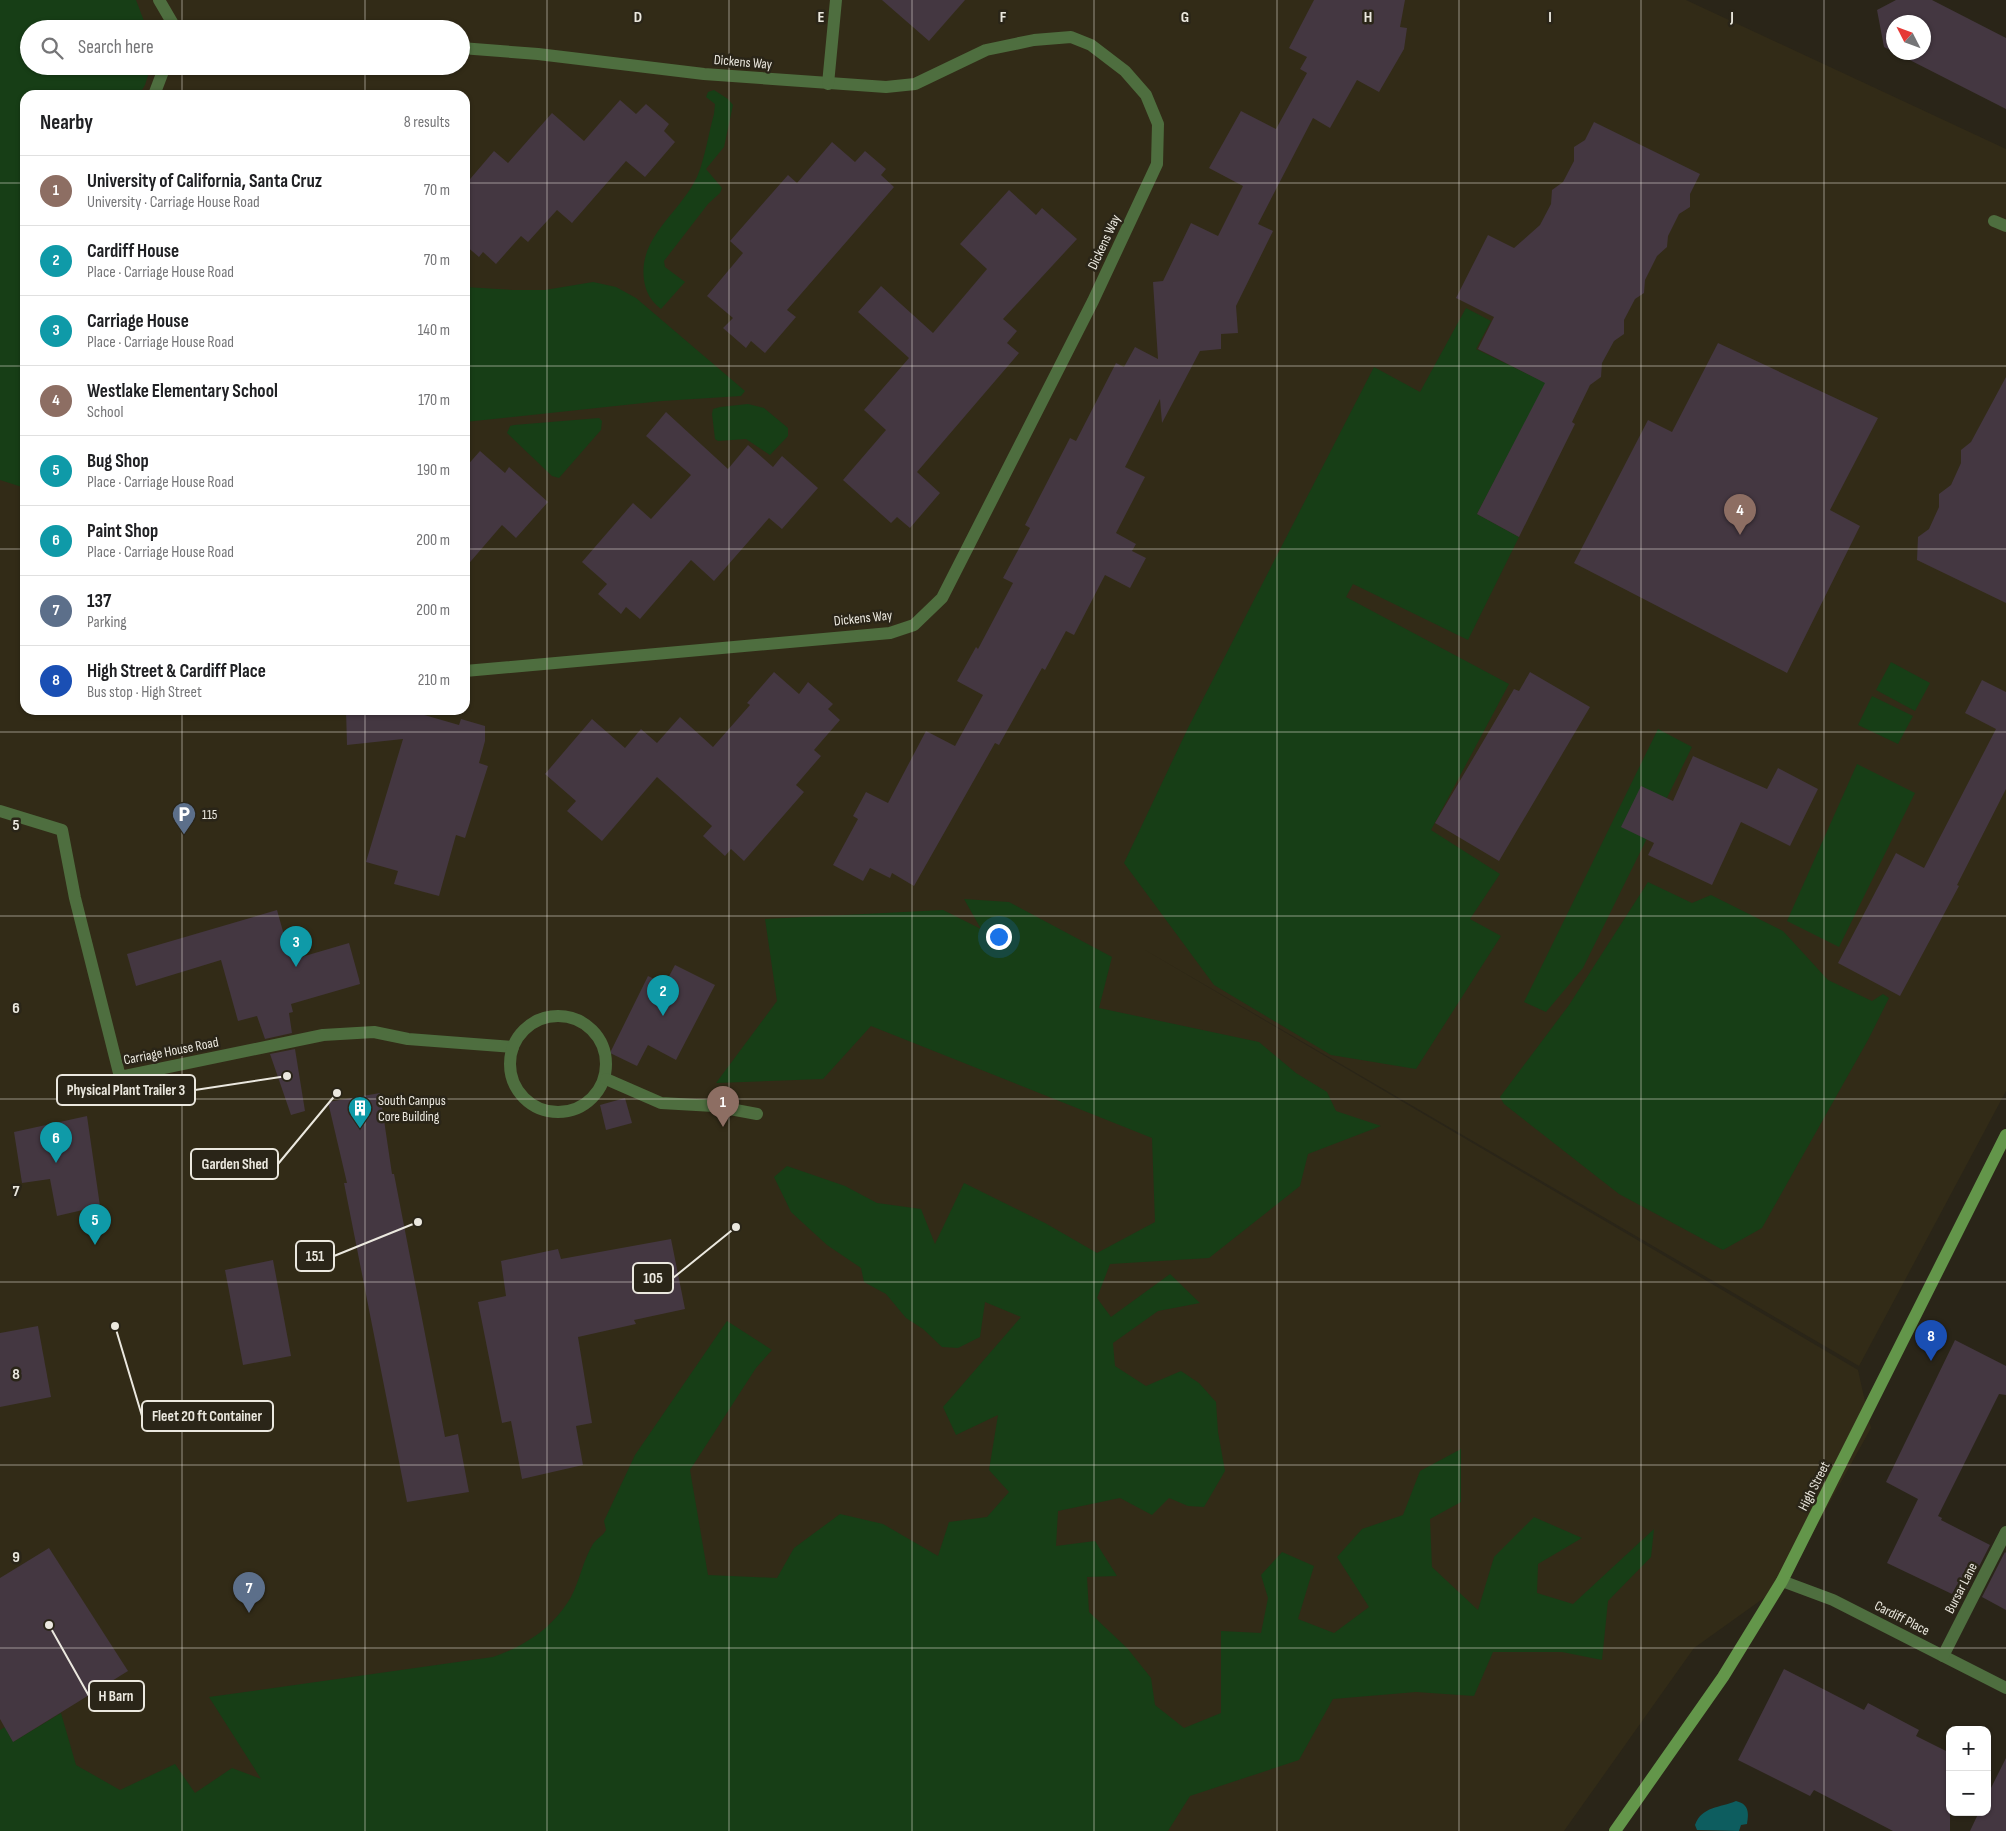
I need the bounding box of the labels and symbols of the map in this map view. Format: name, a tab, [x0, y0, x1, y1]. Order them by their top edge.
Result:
text: D	[634, 8, 642, 27]
text: E	[818, 8, 825, 27]
text: F	[1000, 8, 1007, 27]
text: G	[1181, 8, 1189, 27]
text: H	[1364, 8, 1372, 27]
text: I	[1548, 8, 1552, 27]
text: J	[1729, 8, 1734, 27]
north arrow	[1886, 15, 1931, 60]
street label: Dickens Way	[713, 51, 773, 73]
street label: Dickens Way	[1084, 211, 1124, 272]
pin: 4	[1724, 494, 1756, 535]
street label: Dickens Way	[833, 606, 894, 630]
parking icon: 115	[171, 801, 197, 835]
place label: 115	[202, 806, 218, 823]
text: 5	[12, 816, 20, 835]
your location	[986, 924, 1012, 950]
pin: 3	[280, 926, 312, 967]
pin: 2	[647, 975, 679, 1016]
text: 6	[12, 999, 20, 1018]
street label: Carriage House Road	[122, 1033, 220, 1069]
callout: Physical Plant Trailer 3	[57, 1075, 195, 1105]
text: Physical Plant Trailer 3	[67, 1081, 186, 1100]
pin: 1	[707, 1086, 739, 1127]
place label: South Campus Core Building	[378, 1092, 446, 1125]
building icon: South Campus Core Building	[347, 1095, 373, 1129]
pin: 6	[40, 1122, 72, 1163]
callout: Garden Shed	[191, 1149, 278, 1179]
text: Garden Shed	[202, 1155, 268, 1174]
text: 7	[13, 1182, 20, 1201]
pin: 5	[79, 1204, 111, 1245]
callout: 151	[296, 1241, 334, 1271]
text: 151	[306, 1247, 324, 1266]
callout: 105	[633, 1263, 673, 1293]
text: 105	[643, 1269, 663, 1288]
pin: 8	[1915, 1320, 1947, 1361]
text: 8	[12, 1365, 20, 1384]
callout: Fleet 20 ft Container	[142, 1401, 273, 1431]
text: Fleet 20 ft Container	[152, 1407, 262, 1426]
street label: High Street	[1794, 1459, 1834, 1513]
text: 9	[12, 1548, 20, 1567]
street label: Bursar Lane	[1941, 1560, 1981, 1616]
pin: 7	[233, 1572, 265, 1613]
street label: Cardiff Place	[1872, 1597, 1932, 1639]
callout: H Barn	[89, 1681, 144, 1711]
text: H Barn	[99, 1687, 133, 1706]

